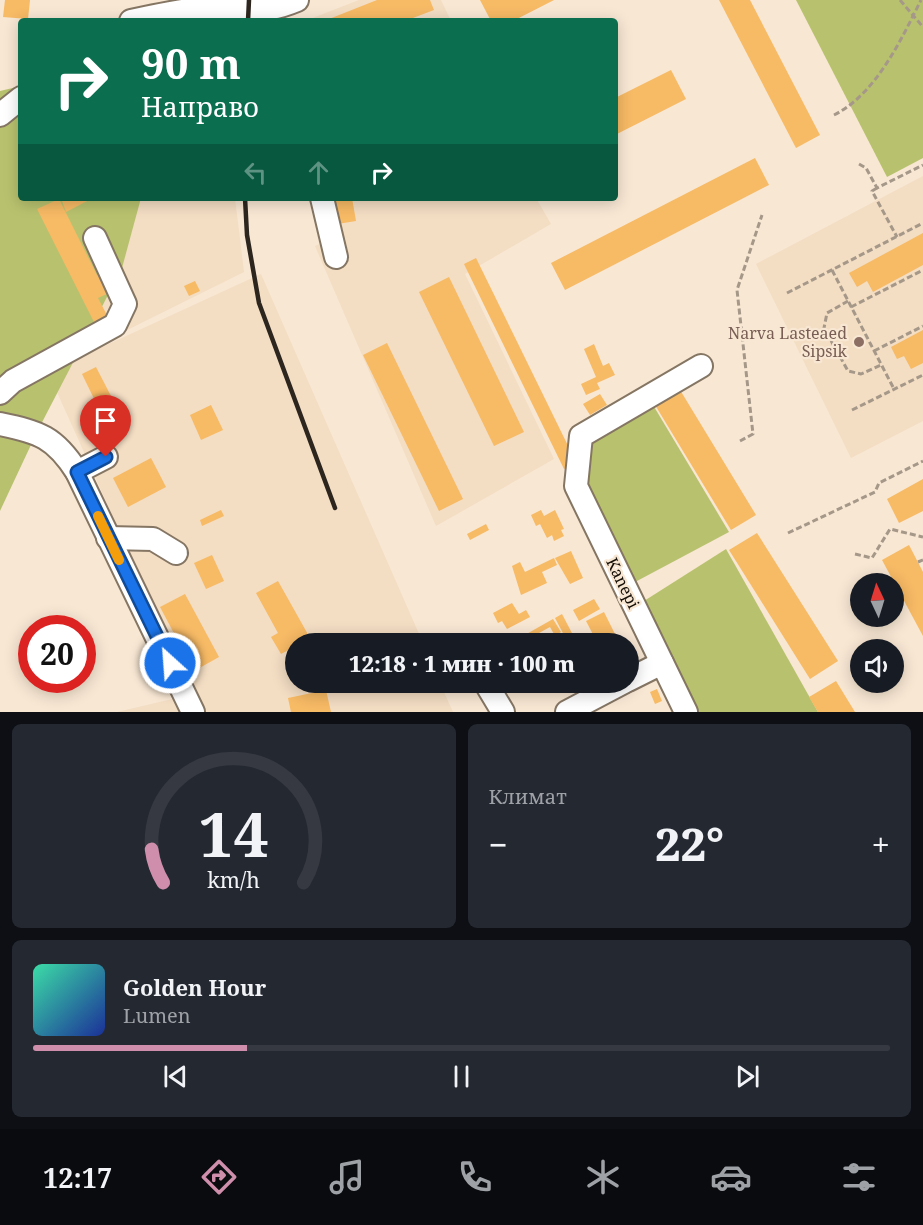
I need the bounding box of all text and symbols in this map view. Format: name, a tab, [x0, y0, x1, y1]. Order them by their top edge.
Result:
text: 90 m	[141, 34, 241, 91]
icon: right	[42, 42, 120, 120]
text: Направо	[141, 88, 259, 125]
icon: left	[239, 156, 272, 189]
icon: ahead	[302, 156, 335, 189]
icon: right	[365, 156, 398, 189]
place label: Narva Lasteaed Sipsik	[728, 322, 848, 362]
marker: Narva Lasteaed Sipsik	[852, 335, 866, 349]
pin	[80, 395, 131, 457]
icon: arrive	[89, 404, 122, 437]
street label: Kanepi	[601, 554, 645, 612]
north arrow	[850, 573, 904, 627]
map controls	[850, 573, 904, 693]
speed limit sign: 20	[18, 615, 96, 693]
position arrow	[138, 631, 202, 695]
button: sound	[850, 639, 904, 693]
text: 12:18 · 1 мин · 100 m	[349, 648, 575, 678]
text: Климат	[489, 783, 567, 810]
text: 14	[198, 790, 269, 875]
text: 22°	[655, 813, 724, 874]
text: −	[489, 822, 508, 867]
text: +	[872, 822, 890, 867]
text: km/h	[207, 865, 260, 894]
text: Golden Hour	[123, 972, 266, 1002]
text: Lumen	[123, 1002, 191, 1029]
icon: previous	[159, 1060, 192, 1093]
icon: pause	[445, 1060, 478, 1093]
icon: next	[731, 1060, 764, 1093]
icon: directions	[198, 1156, 240, 1198]
icon: music	[326, 1156, 368, 1198]
icon: phone	[454, 1156, 496, 1198]
icon: climate	[582, 1156, 624, 1198]
icon: car	[710, 1156, 752, 1198]
icon: filters	[838, 1156, 880, 1198]
text: 12:17	[43, 1159, 112, 1196]

